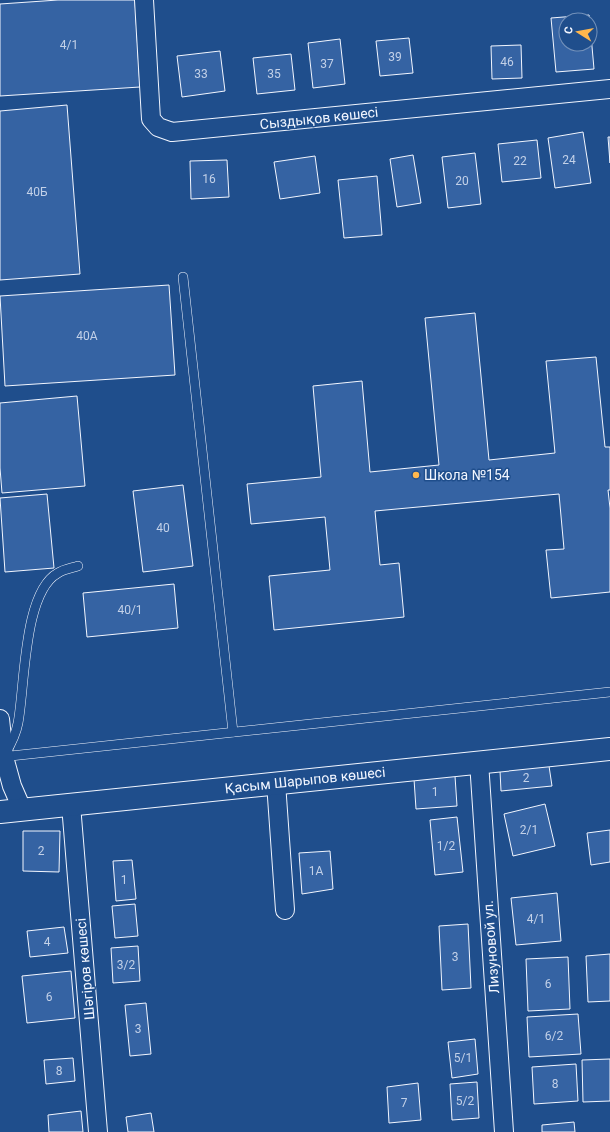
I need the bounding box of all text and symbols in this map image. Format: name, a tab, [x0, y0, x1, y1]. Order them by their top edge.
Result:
north arrow	[558, 12, 598, 52]
text: С	[562, 25, 576, 35]
house number: 4/1	[60, 38, 78, 52]
house number: 39	[388, 50, 402, 64]
house number: 46	[500, 55, 514, 69]
house number: 37	[320, 57, 334, 71]
house number: 33	[194, 67, 208, 81]
house number: 35	[267, 67, 281, 81]
street label: Сыздықов көшесі	[259, 104, 379, 132]
house number: 24	[562, 153, 576, 167]
house number: 22	[513, 154, 527, 168]
house number: 16	[202, 172, 216, 186]
house number: 20	[455, 174, 469, 188]
house number: 40Б	[26, 185, 48, 199]
house number: 40А	[76, 329, 98, 343]
place label: Школа №154	[424, 467, 510, 483]
marker: Школа №154	[411, 470, 421, 480]
house number: 40	[156, 521, 170, 535]
house number: 40/1	[117, 603, 143, 617]
street label: Қасым Шарыпов көшесі	[224, 764, 386, 796]
house number: 2	[523, 771, 530, 785]
house number: 1	[432, 785, 438, 799]
house number: 2/1	[520, 823, 538, 837]
house number: 1/2	[437, 839, 455, 853]
house number: 2	[38, 844, 45, 858]
house number: 1А	[309, 864, 323, 878]
house number: 1	[121, 873, 127, 887]
street label: Лизуновой ул.	[480, 900, 502, 994]
house number: 4/1	[527, 912, 545, 926]
street label: Шәгіров көшесі	[73, 917, 97, 1021]
house number: 4	[44, 935, 51, 949]
house number: 3	[452, 950, 458, 964]
house number: 3/2	[117, 958, 135, 972]
house number: 6	[545, 977, 552, 991]
house number: 6	[46, 990, 53, 1004]
house number: 3	[135, 1022, 141, 1036]
house number: 6/2	[545, 1029, 563, 1043]
house number: 5/1	[454, 1051, 472, 1065]
house number: 8	[56, 1064, 63, 1078]
house number: 8	[552, 1077, 559, 1091]
house number: 5/2	[456, 1094, 474, 1108]
house number: 7	[401, 1096, 408, 1110]

